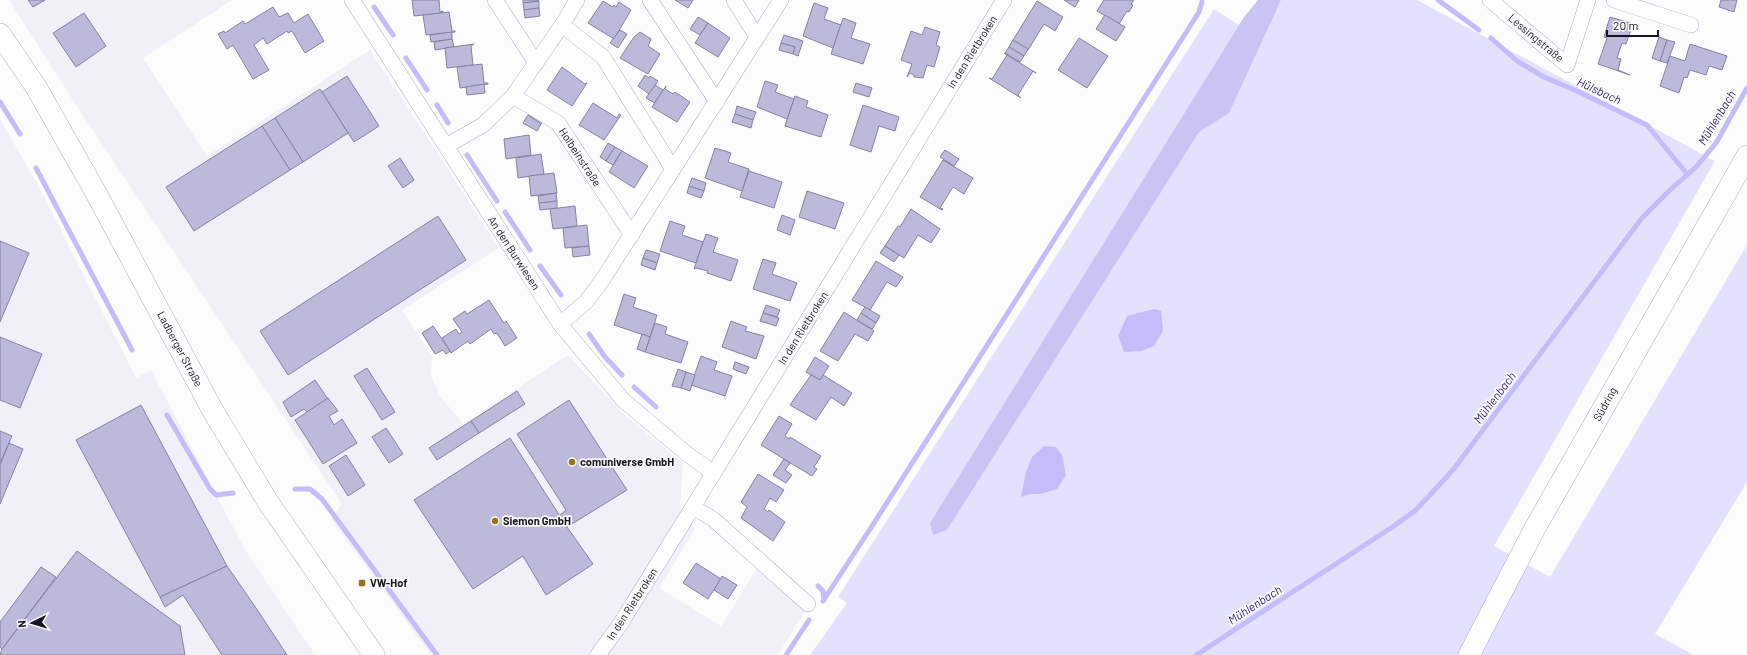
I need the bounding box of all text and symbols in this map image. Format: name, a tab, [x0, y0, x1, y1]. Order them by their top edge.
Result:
street label: Lessingstraße	[1506, 11, 1567, 64]
scale bar	[1607, 12, 1658, 38]
street label: In den Rietbroken	[944, 13, 999, 91]
text: 20 m	[1613, 18, 1639, 32]
water label: Hülsbach	[1575, 74, 1624, 106]
water label: Mühlenbach	[1694, 88, 1738, 147]
street label: Holbeinstraße	[557, 125, 604, 189]
street label: An den Burwiesen	[486, 213, 543, 292]
street label: In den Rietbroken	[775, 289, 830, 367]
street label: Ladberger Straße	[155, 309, 206, 389]
water label: Mühlenbach	[1470, 369, 1518, 426]
street label: Südring	[1590, 384, 1619, 423]
place label: comuniverse GmbH	[580, 455, 674, 468]
marker: comuniverse GmbH	[567, 457, 577, 467]
place label: Siemon GmbH	[503, 514, 571, 527]
marker: Siemon GmbH	[490, 516, 500, 526]
street label: In den Rietbroken	[603, 565, 660, 642]
place label: VW-Hof	[370, 576, 407, 589]
marker: VW-Hof	[357, 578, 367, 588]
water label: Mühlenbach	[1225, 582, 1284, 627]
north arrow	[12, 603, 52, 643]
text: N	[15, 620, 28, 628]

